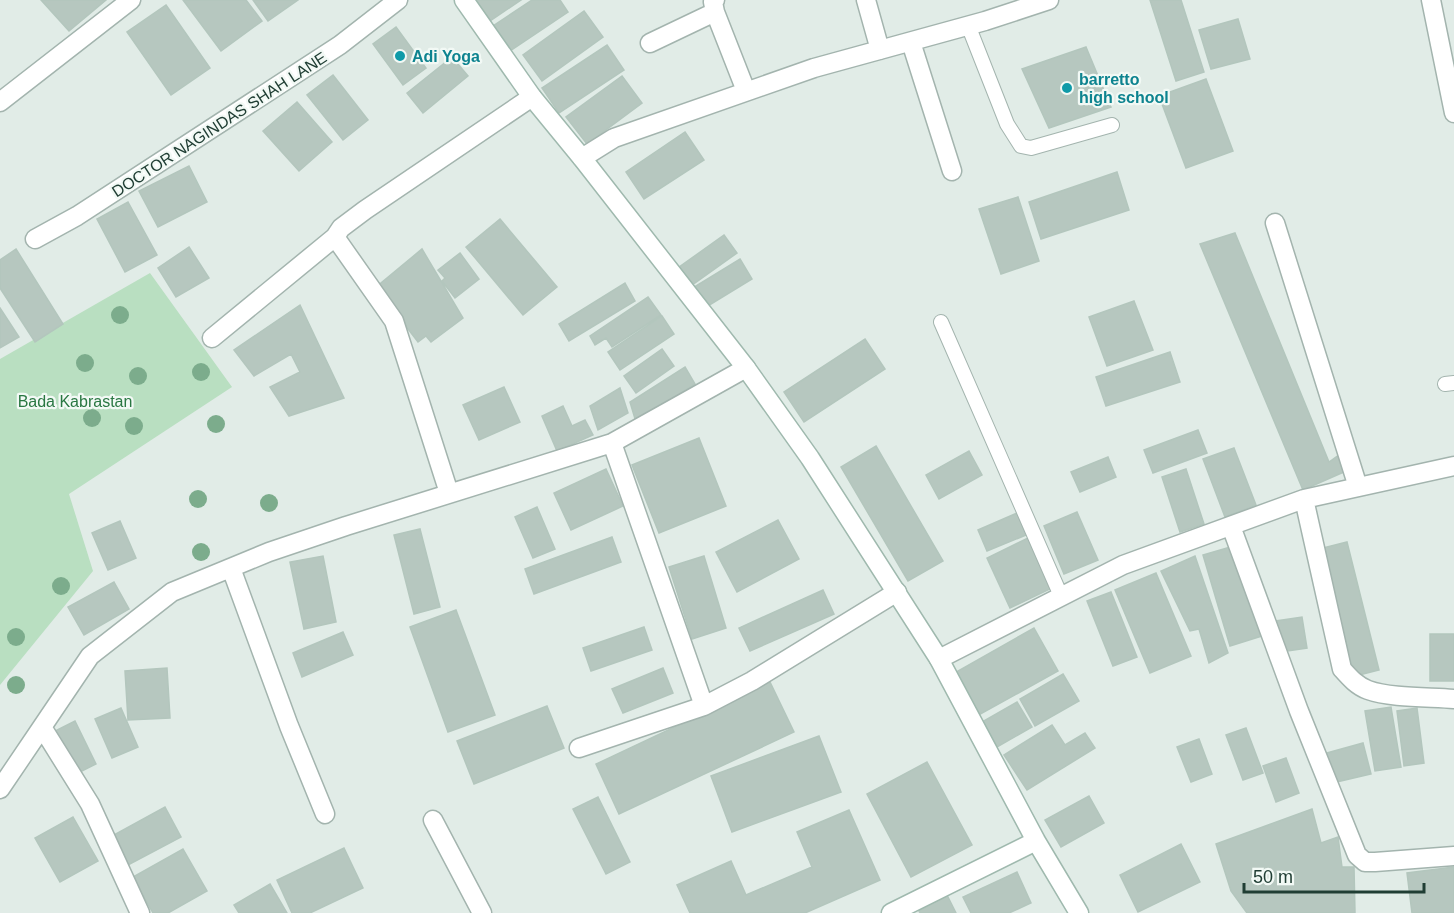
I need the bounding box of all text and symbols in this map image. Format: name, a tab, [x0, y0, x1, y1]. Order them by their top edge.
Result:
place label: Adi Yoga	[412, 48, 480, 65]
street label: DOCTOR NAGINDAS SHAH LANE	[109, 49, 330, 200]
marker: Adi Yoga	[393, 49, 407, 63]
place label: barretto high school	[1079, 71, 1169, 106]
marker: barretto high school	[1060, 81, 1074, 95]
park label: Bada Kabrastan	[18, 393, 132, 410]
scale bar	[1244, 856, 1424, 894]
text: 50 m	[1253, 867, 1293, 887]

